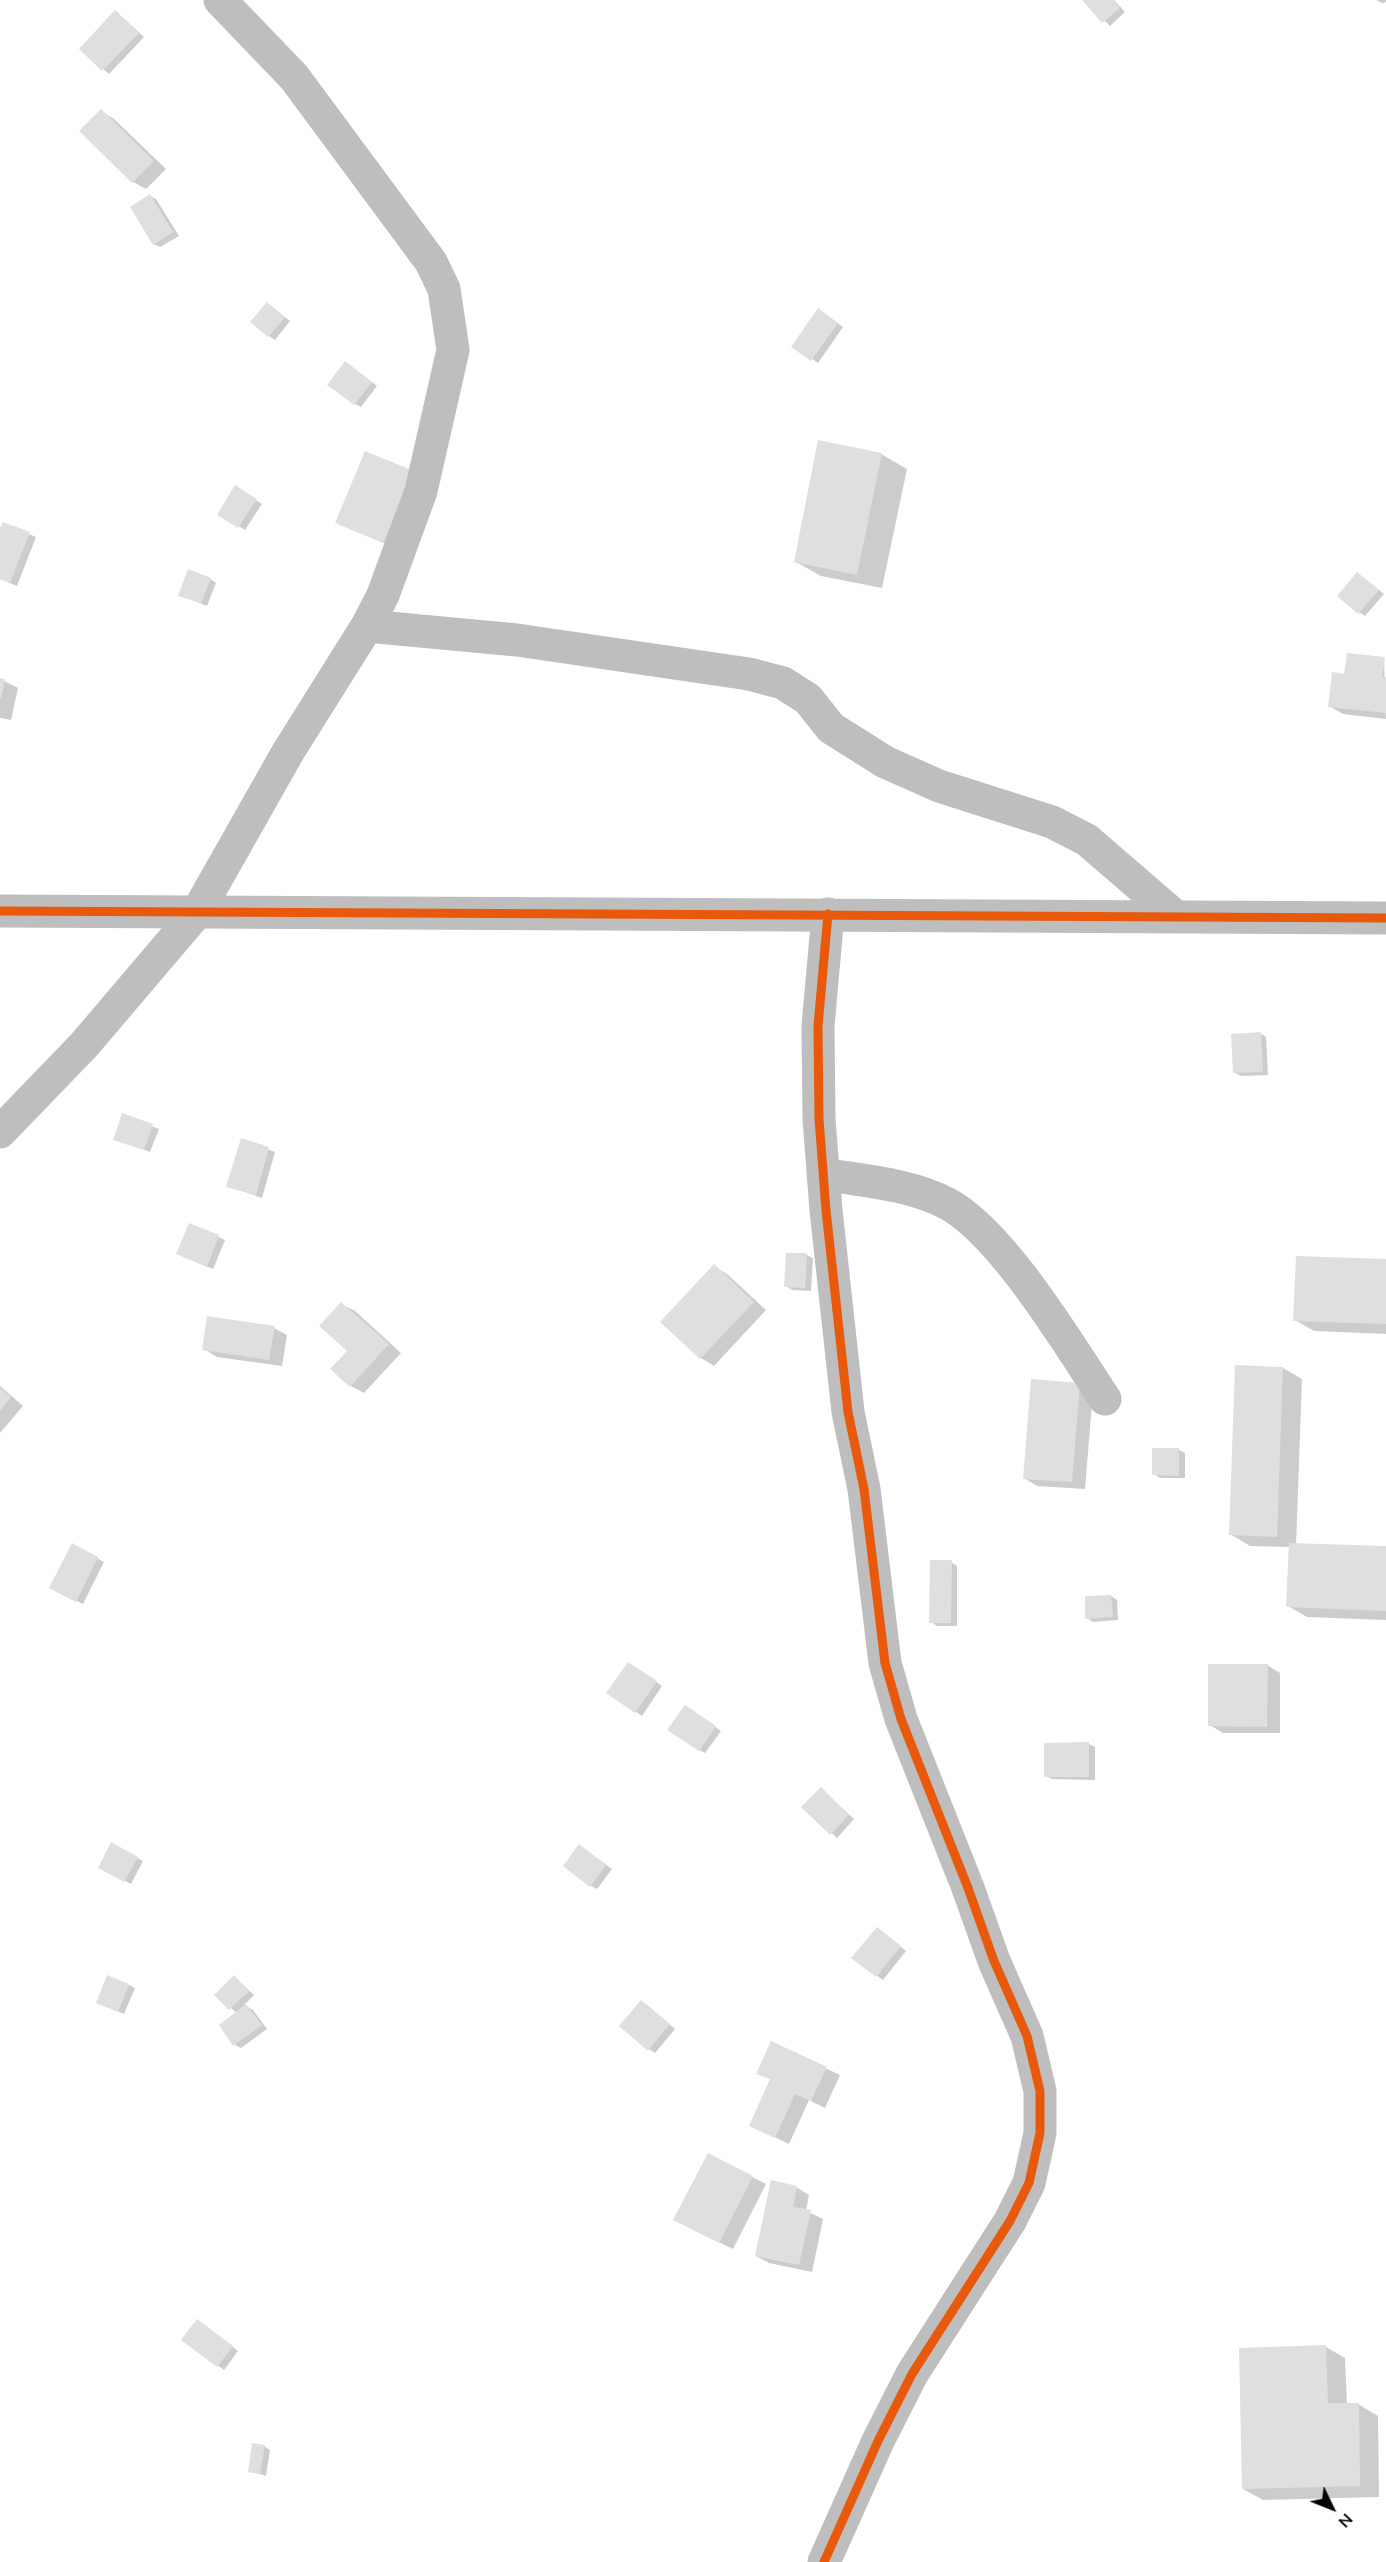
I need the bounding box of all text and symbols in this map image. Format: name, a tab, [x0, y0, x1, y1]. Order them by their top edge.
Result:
north arrow	[1302, 2478, 1362, 2538]
text: N	[1333, 2508, 1357, 2532]

